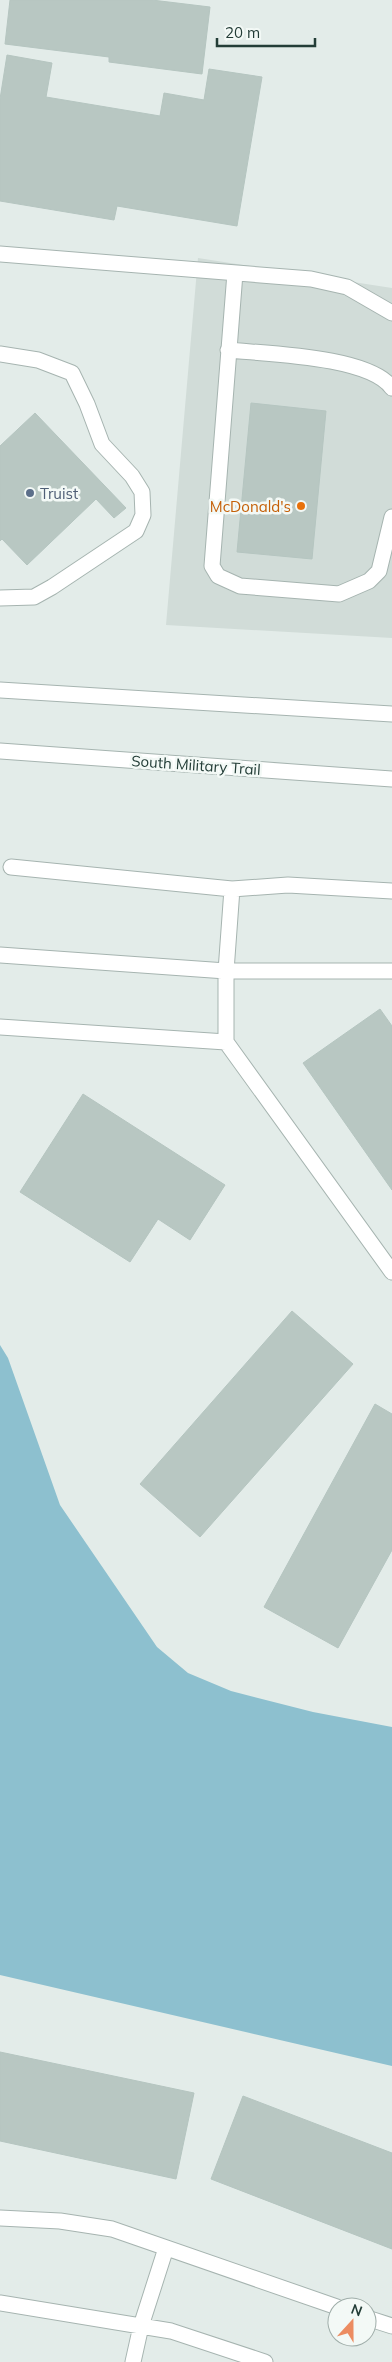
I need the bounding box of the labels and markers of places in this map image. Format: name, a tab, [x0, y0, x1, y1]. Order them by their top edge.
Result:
place label: Truist	[40, 484, 78, 503]
marker: Truist	[24, 487, 36, 499]
place label: McDonald's	[210, 497, 291, 516]
marker: McDonald's	[295, 500, 307, 512]

